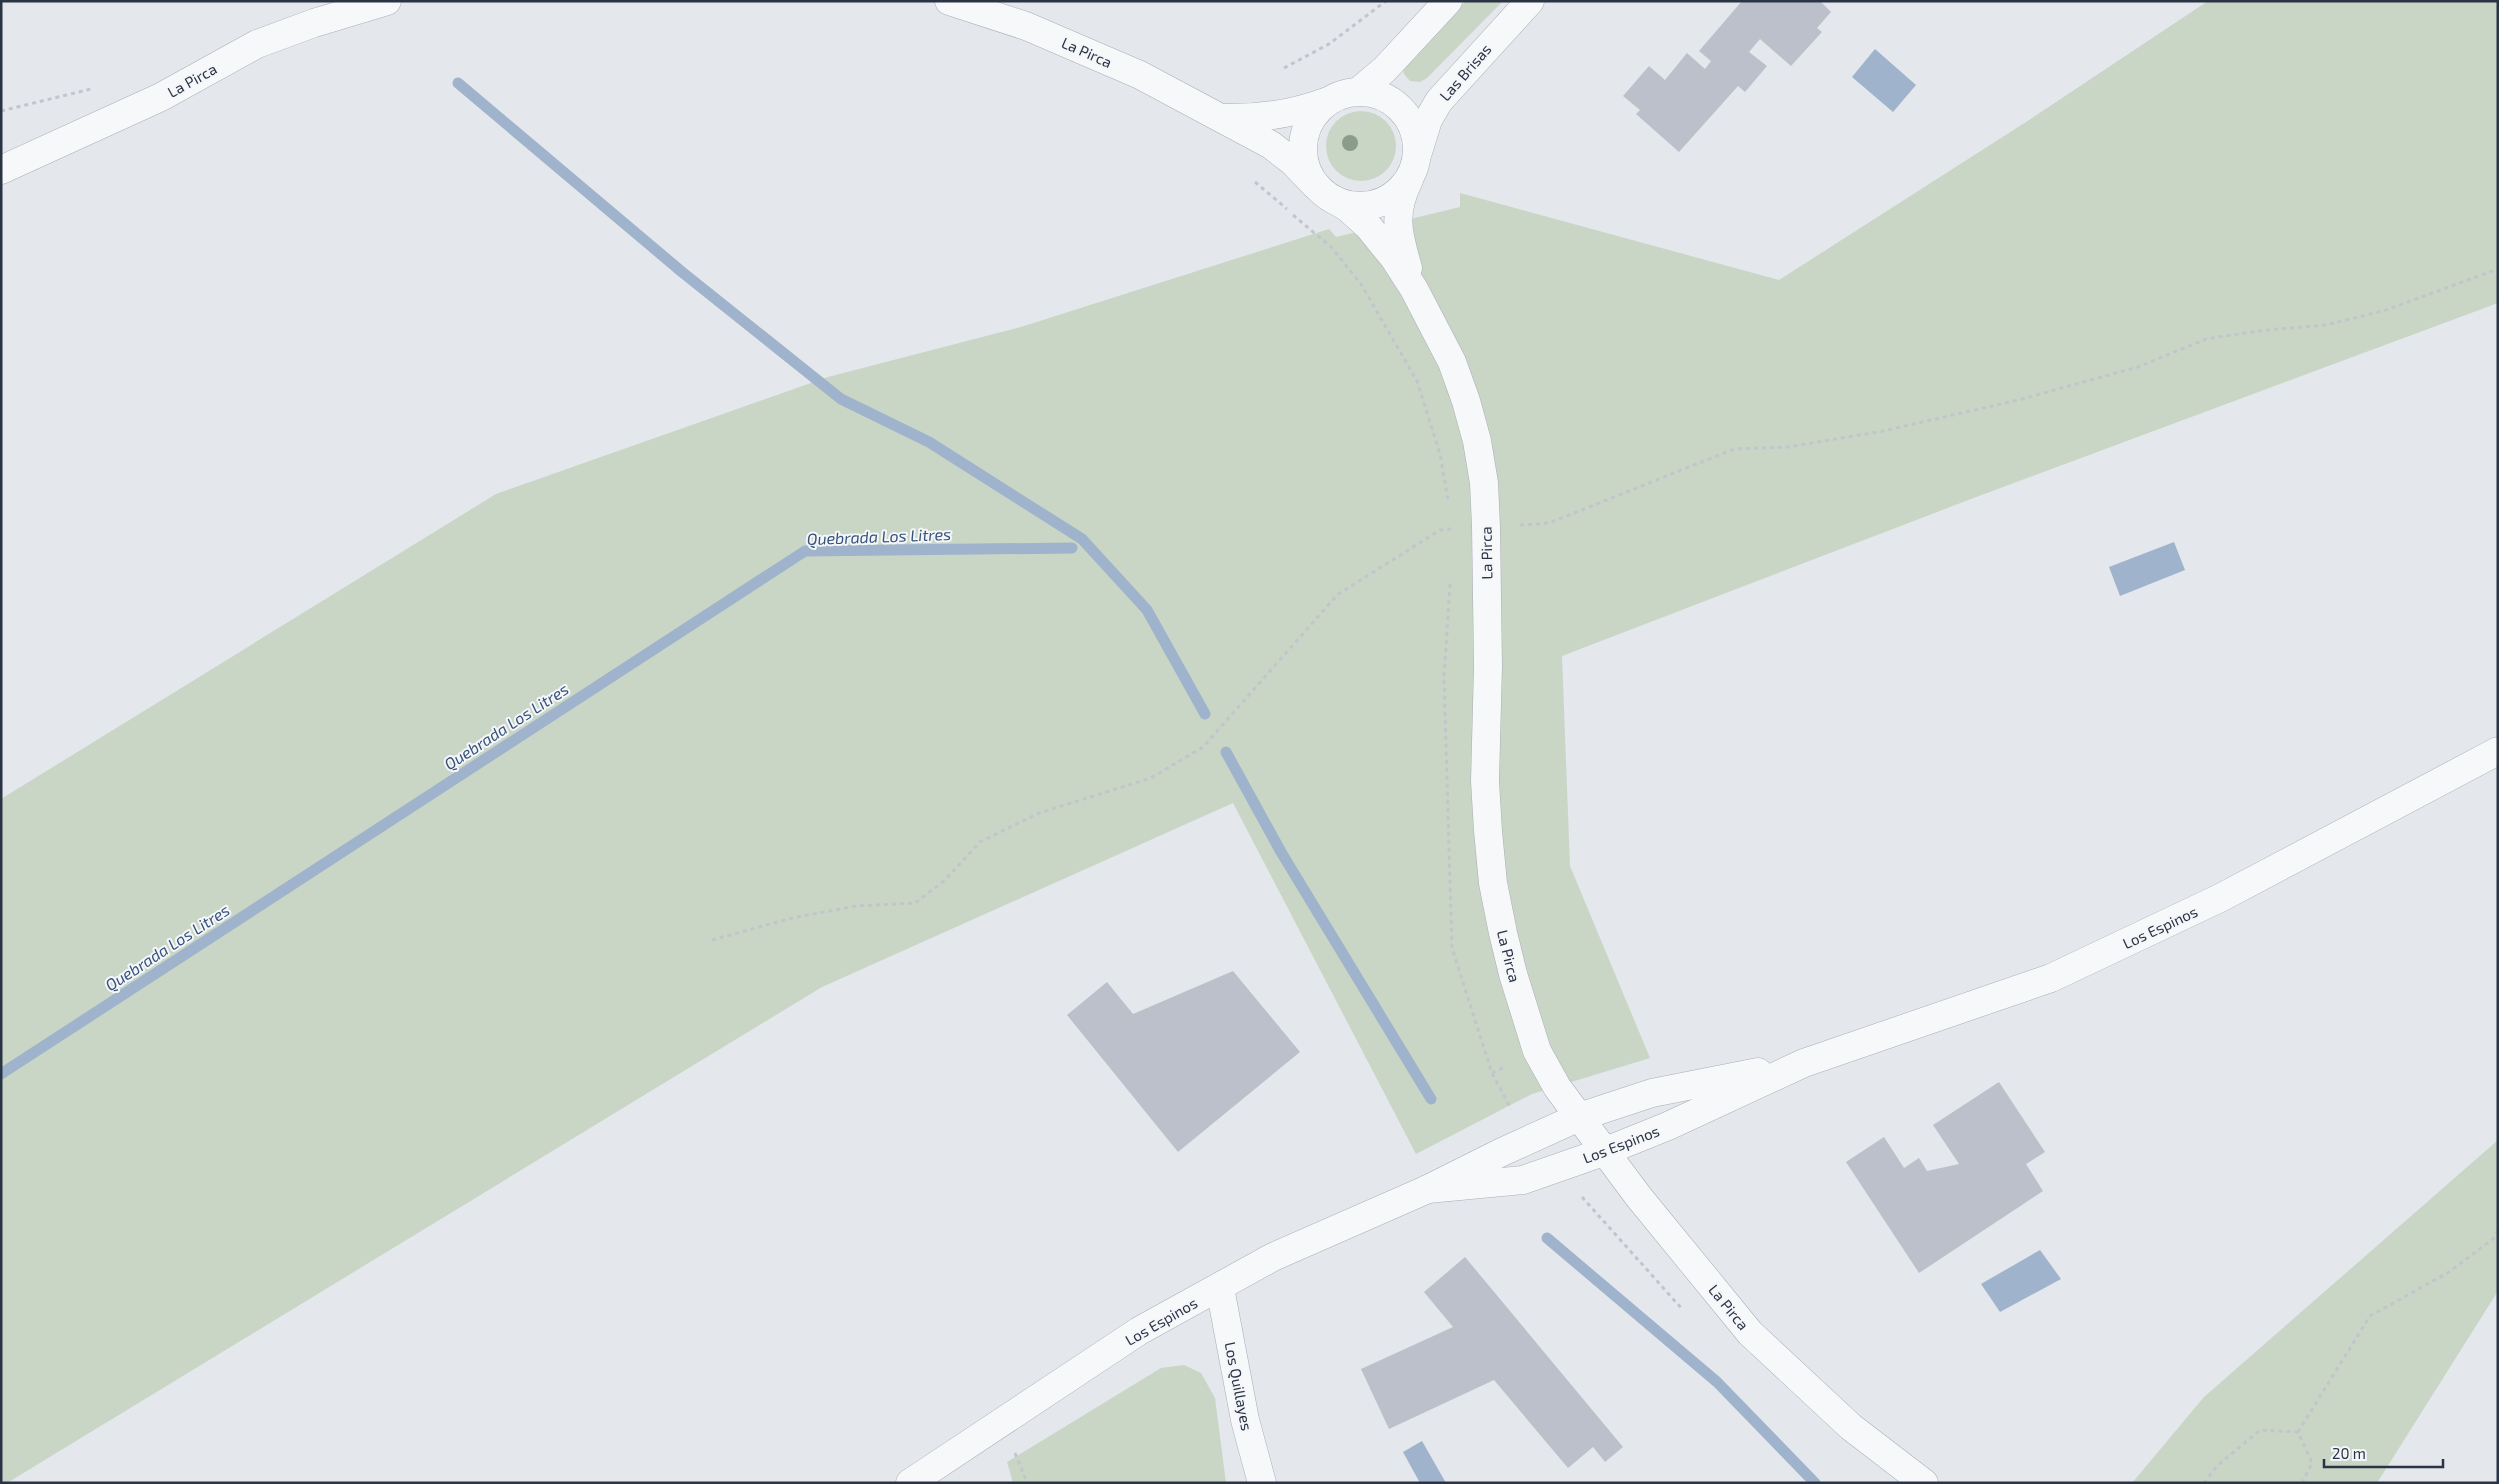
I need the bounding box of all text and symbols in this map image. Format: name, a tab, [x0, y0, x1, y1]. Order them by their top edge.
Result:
street label: La Pirca	[1059, 33, 1115, 71]
street label: Las Brisas	[1435, 40, 1495, 104]
street label: La Pirca	[164, 59, 220, 101]
water label: Quebrada Los Litres	[806, 524, 952, 549]
street label: La Pirca	[1477, 526, 1495, 580]
water label: Quebrada Los Litres	[440, 679, 572, 774]
water label: Quebrada Los Litres	[101, 900, 233, 995]
street label: Los Espinos	[2120, 902, 2200, 952]
street label: La Pirca	[1494, 928, 1524, 984]
street label: Los Espinos	[1580, 1121, 1662, 1167]
street label: La Pirca	[1705, 1281, 1753, 1333]
street label: Los Espinos	[1122, 1293, 1200, 1349]
street label: Los Quillayes	[1221, 1340, 1256, 1432]
scale bar	[2324, 1436, 2443, 1468]
text: 20 m	[2332, 1444, 2366, 1462]

